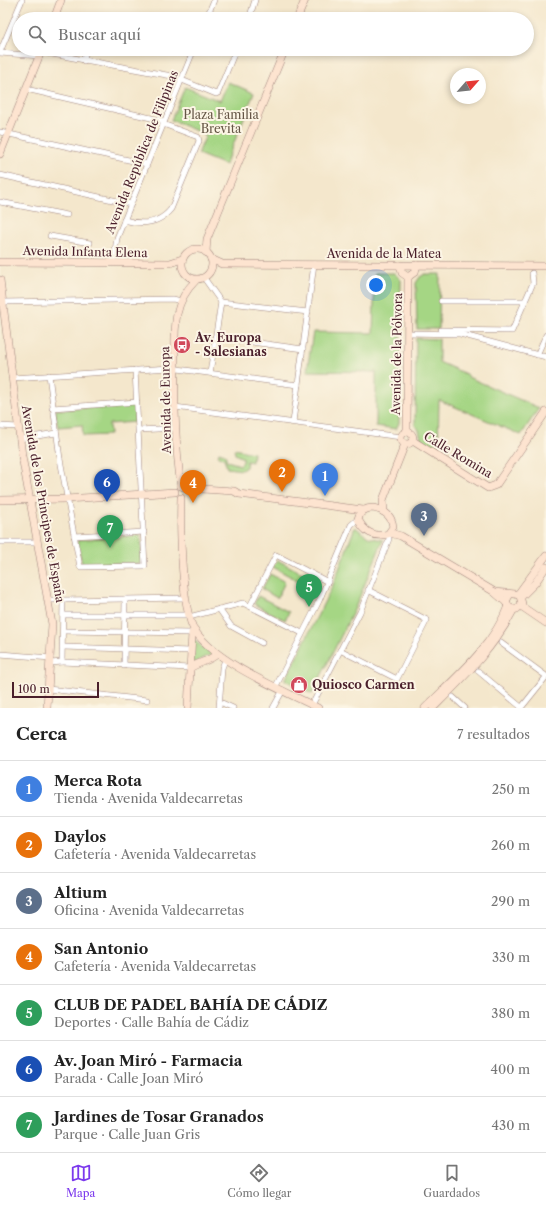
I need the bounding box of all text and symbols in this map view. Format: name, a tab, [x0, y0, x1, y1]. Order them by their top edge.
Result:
search box	[12, 12, 534, 56]
icon: search	[26, 23, 48, 45]
text: Buscar aquí	[58, 25, 141, 44]
street label: Avenida República de Filipinas	[101, 68, 181, 237]
north arrow	[450, 68, 486, 104]
park label: Plaza Familia Brevita	[183, 107, 259, 136]
street label: Avenida Infanta Elena	[21, 243, 148, 260]
street label: Avenida de la Matea	[326, 246, 442, 261]
your location	[366, 275, 386, 295]
street label: Avenida de la Pólvora	[388, 292, 405, 416]
place label: Av. Europa - Salesianas	[194, 330, 267, 359]
bus stop icon: Av. Europa - Salesianas	[172, 335, 192, 355]
street label: Avenida de Europa	[157, 345, 174, 455]
street label: Avenida de los Príncipes de España	[19, 403, 68, 604]
street label: Calle Romina	[421, 428, 496, 481]
pin: 2	[269, 459, 295, 492]
pin: 1	[312, 463, 338, 496]
pin: 6	[94, 469, 120, 502]
pin: 4	[180, 470, 206, 503]
pin: 3	[411, 503, 437, 536]
pin: 7	[97, 515, 123, 548]
pin: 5	[296, 574, 322, 607]
shop icon: Quiosco Carmen	[289, 675, 309, 695]
place label: Quiosco Carmen	[312, 677, 416, 692]
scale bar	[12, 680, 99, 699]
text: 100 m	[18, 682, 50, 696]
text: Cerca	[16, 724, 67, 744]
text: 7 resultados	[457, 726, 530, 742]
text: Merca Rota	[54, 771, 142, 790]
text: 1	[26, 781, 32, 797]
text: 250 m	[492, 781, 530, 797]
text: Tienda · Avenida Valdecarretas	[54, 790, 243, 806]
text: Daylos	[54, 827, 106, 846]
text: 2	[25, 837, 33, 853]
text: 260 m	[491, 837, 530, 853]
text: Cafetería · Avenida Valdecarretas	[54, 846, 256, 862]
text: Altium	[54, 883, 107, 902]
text: 3	[25, 893, 33, 909]
text: 290 m	[491, 893, 530, 909]
text: Oficina · Avenida Valdecarretas	[54, 902, 244, 918]
text: San Antonio	[54, 939, 148, 958]
text: 4	[25, 949, 33, 965]
text: 330 m	[492, 949, 530, 965]
text: Cafetería · Avenida Valdecarretas	[54, 958, 256, 974]
text: CLUB DE PADEL BAHÍA DE CÁDIZ	[54, 995, 328, 1014]
text: 5	[25, 1005, 33, 1021]
text: 380 m	[491, 1005, 530, 1021]
text: Deportes · Calle Bahía de Cádiz	[54, 1014, 249, 1030]
text: Av. Joan Miró - Farmacia	[54, 1051, 243, 1070]
text: 6	[25, 1061, 33, 1077]
text: 400 m	[490, 1061, 530, 1077]
text: Parada · Calle Joan Miró	[54, 1070, 203, 1086]
text: Jardines de Tosar Granados	[54, 1107, 264, 1126]
text: 7	[26, 1117, 32, 1133]
text: 430 m	[492, 1117, 530, 1133]
text: Parque · Calle Juan Gris	[54, 1126, 200, 1142]
tab: Mapa	[66, 1162, 95, 1200]
tab: Cómo llegar	[227, 1162, 291, 1200]
tab: Guardados	[423, 1162, 480, 1200]

